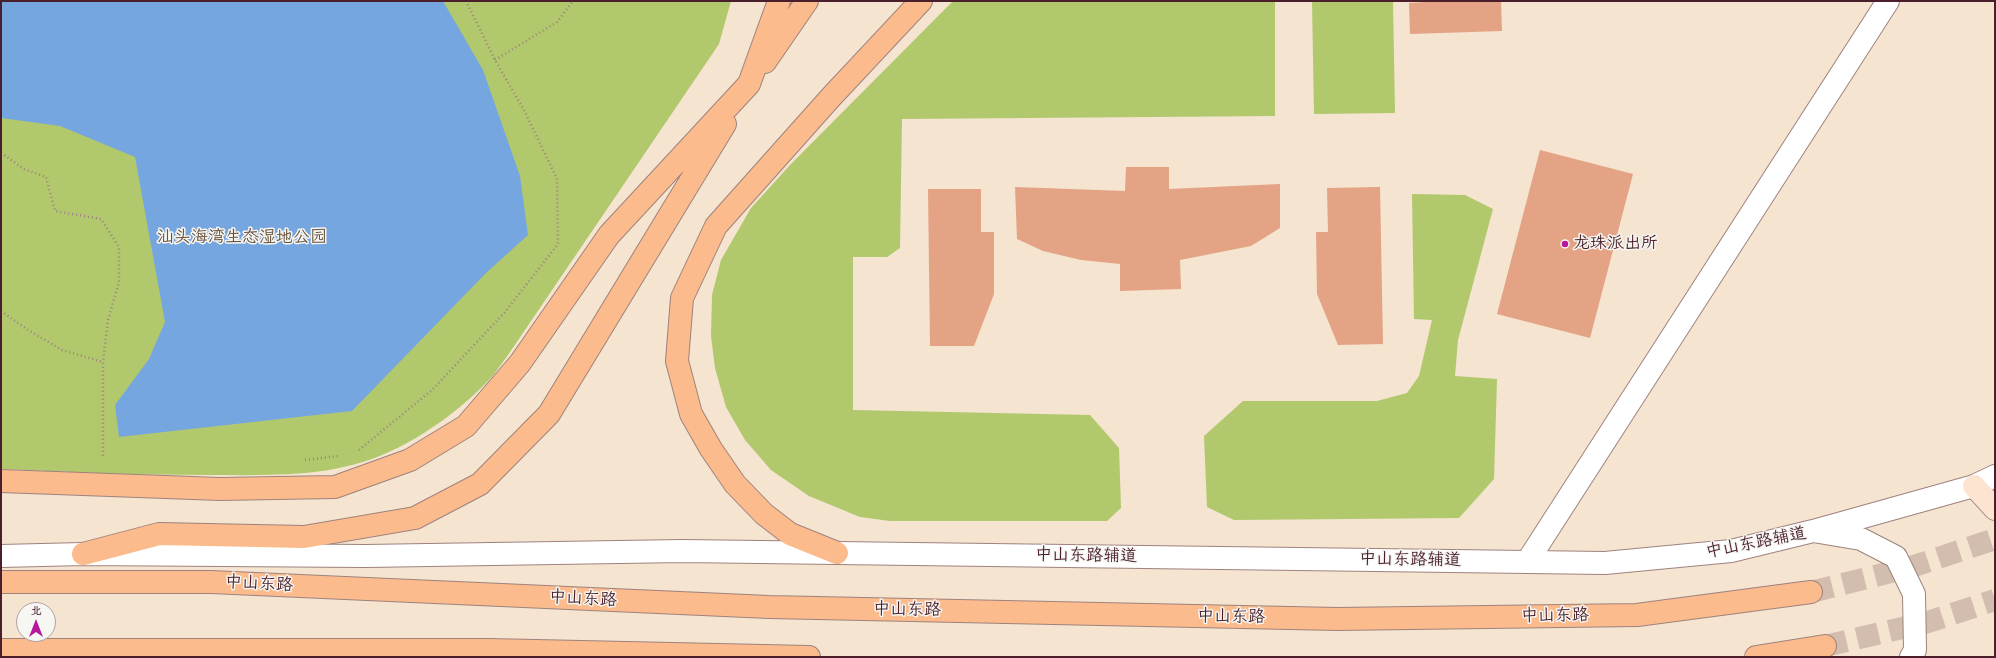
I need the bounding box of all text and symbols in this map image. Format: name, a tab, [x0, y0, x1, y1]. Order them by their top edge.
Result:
park label: 汕头海湾生态湿地公园	[157, 228, 327, 248]
place label: 龙珠派出所	[1573, 234, 1658, 254]
marker: 龙珠派出所	[1560, 239, 1570, 249]
street label: 中山东路辅道	[1704, 523, 1808, 563]
street label: 中山东路辅道	[1035, 545, 1137, 567]
street label: 中山东路辅道	[1359, 549, 1461, 571]
street label: 中山东路	[225, 572, 293, 596]
street label: 中山东路	[549, 587, 617, 611]
street label: 中山东路	[873, 599, 941, 621]
north arrow	[16, 602, 56, 642]
text: 北	[31, 604, 42, 617]
street label: 中山东路	[1521, 605, 1589, 627]
street label: 中山东路	[1197, 606, 1265, 628]

